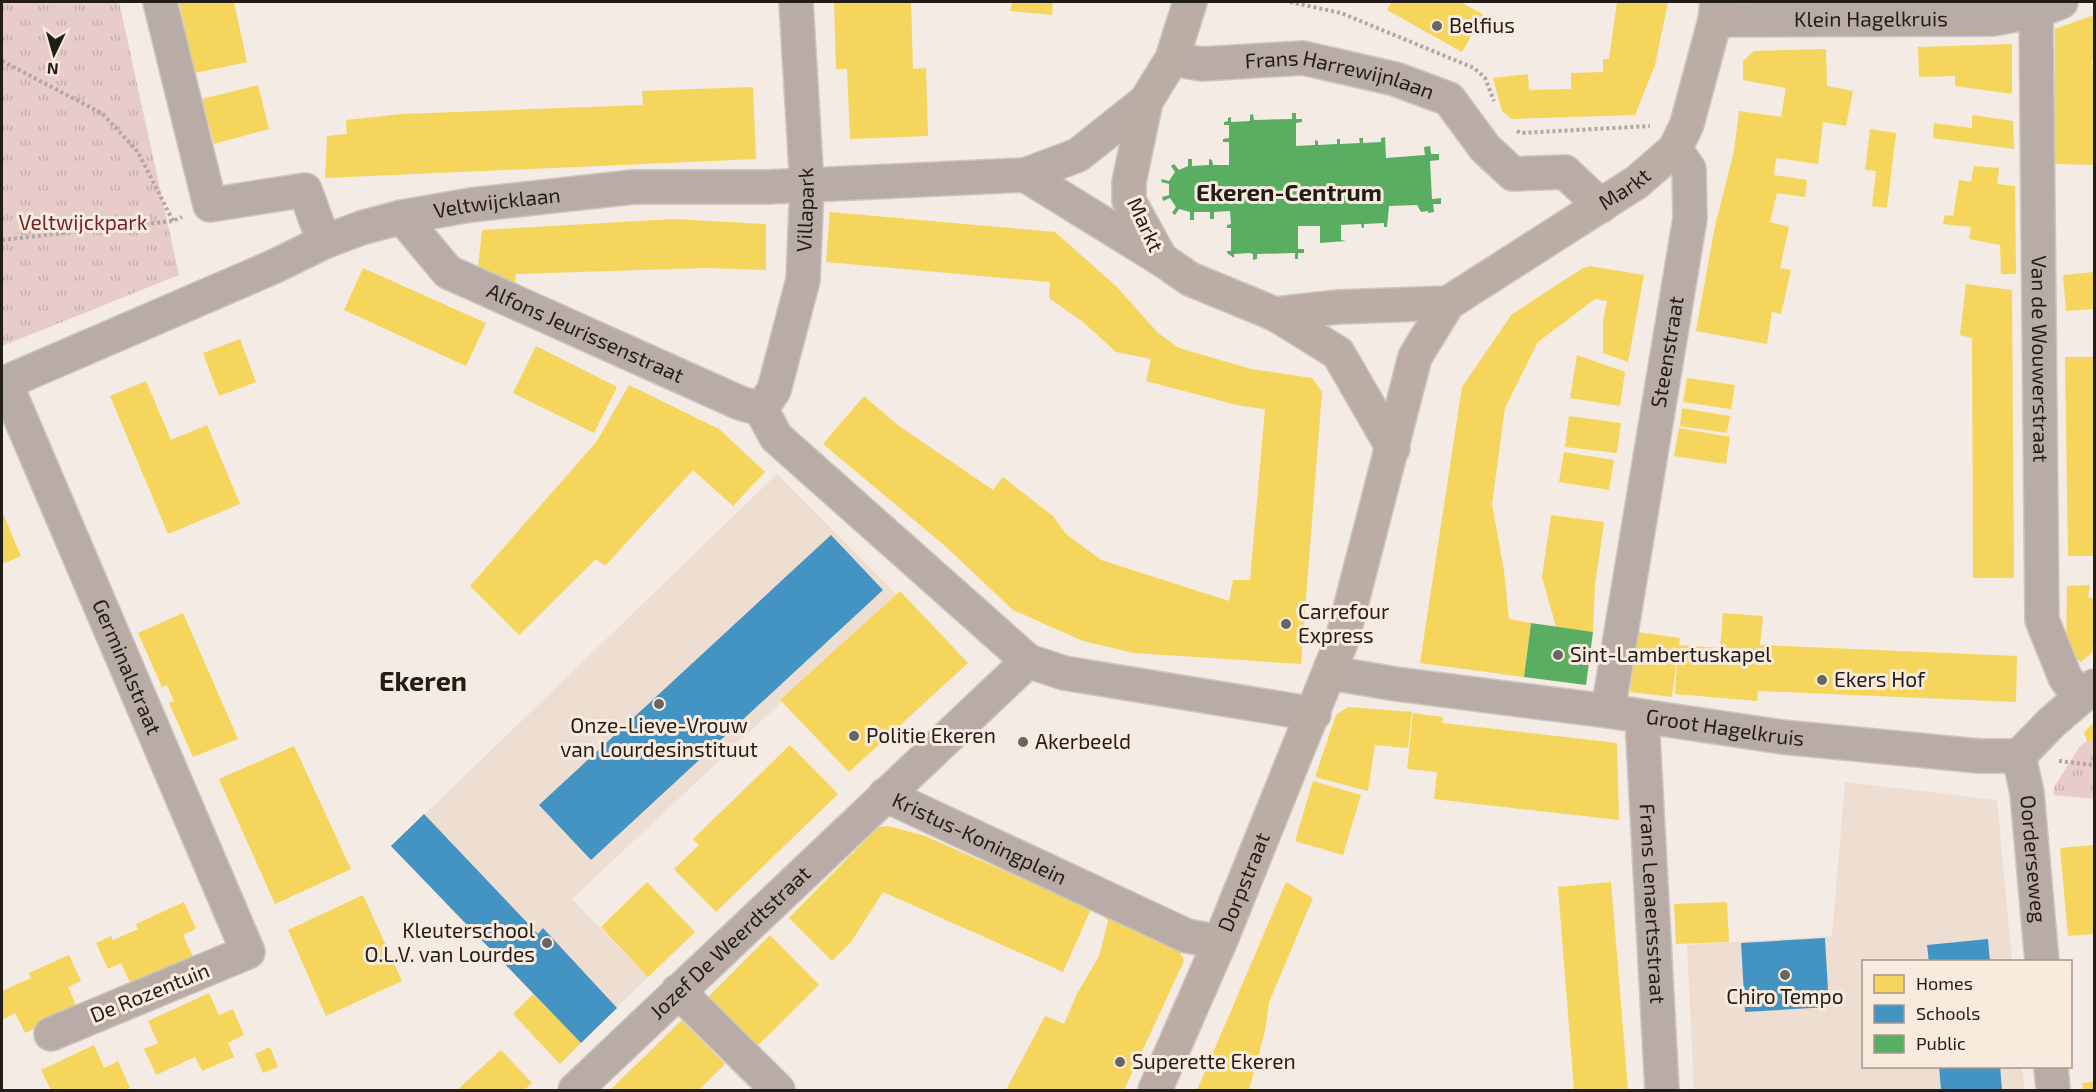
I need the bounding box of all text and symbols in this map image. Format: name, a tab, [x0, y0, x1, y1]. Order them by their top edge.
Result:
street label: Klein Hagelkruis	[1794, 5, 1948, 31]
place label: Belfius	[1449, 12, 1515, 37]
marker: Belfius	[1430, 19, 1444, 33]
north arrow	[24, 24, 84, 84]
street label: Frans Harrewijnlaan	[1244, 44, 1438, 103]
text: N	[46, 59, 59, 79]
street label: Markt	[1593, 162, 1655, 214]
street label: Villapark	[790, 167, 818, 253]
district label: Ekeren-Centrum	[1196, 177, 1382, 206]
street label: Veltwijcklaan	[431, 181, 561, 222]
street label: Markt	[1123, 193, 1170, 256]
park label: Veltwijckpark	[19, 209, 148, 235]
street label: Van de Wouwerstraat	[2027, 255, 2054, 463]
street label: Alfons Jeurissenstraat	[483, 277, 688, 387]
street label: Steenstraat	[1645, 294, 1688, 409]
street label: Germinalstraat	[88, 595, 168, 738]
place label: Carrefour Express	[1298, 598, 1390, 647]
marker: Carrefour Express	[1279, 617, 1293, 631]
place label: Sint-Lambertuskapel	[1570, 641, 1772, 666]
marker: Sint-Lambertuskapel	[1551, 648, 1565, 662]
district label: Ekeren	[379, 664, 467, 696]
place label: Ekers Hof	[1834, 666, 1926, 691]
marker: Ekers Hof	[1815, 673, 1829, 687]
marker: Onze-Lieve-Vrouw van Lourdesinstituut	[652, 697, 666, 711]
street label: Groot Hagelkruis	[1644, 703, 1806, 750]
place label: Onze-Lieve-Vrouw van Lourdesinstituut	[560, 712, 758, 761]
place label: Politie Ekeren	[866, 722, 996, 747]
place label: Akerbeeld	[1035, 728, 1131, 753]
marker: Politie Ekeren	[847, 729, 861, 743]
marker: Akerbeeld	[1016, 735, 1030, 749]
street label: Kristus-Koningplein	[889, 786, 1071, 889]
street label: Oorderseweg	[2016, 794, 2052, 924]
street label: Frans Lenaertsstraat	[1636, 803, 1671, 1005]
street label: Dorpstraat	[1212, 829, 1274, 935]
street label: Jozef De Weerdtstraat	[644, 860, 815, 1024]
place label: Kleuterschool O.L.V. van Lourdes	[364, 917, 536, 966]
marker: Kleuterschool O.L.V. van Lourdes	[540, 936, 554, 950]
street label: De Rozentuin	[86, 956, 213, 1027]
legend	[1862, 960, 2072, 1068]
marker: Chiro Tempo	[1778, 968, 1792, 982]
text: Homes	[1916, 972, 1973, 994]
place label: Chiro Tempo	[1726, 983, 1844, 1008]
text: Schools	[1916, 1002, 1980, 1024]
text: Public	[1916, 1032, 1966, 1054]
place label: Superette Ekeren	[1132, 1048, 1296, 1073]
marker: Superette Ekeren	[1113, 1055, 1127, 1069]

